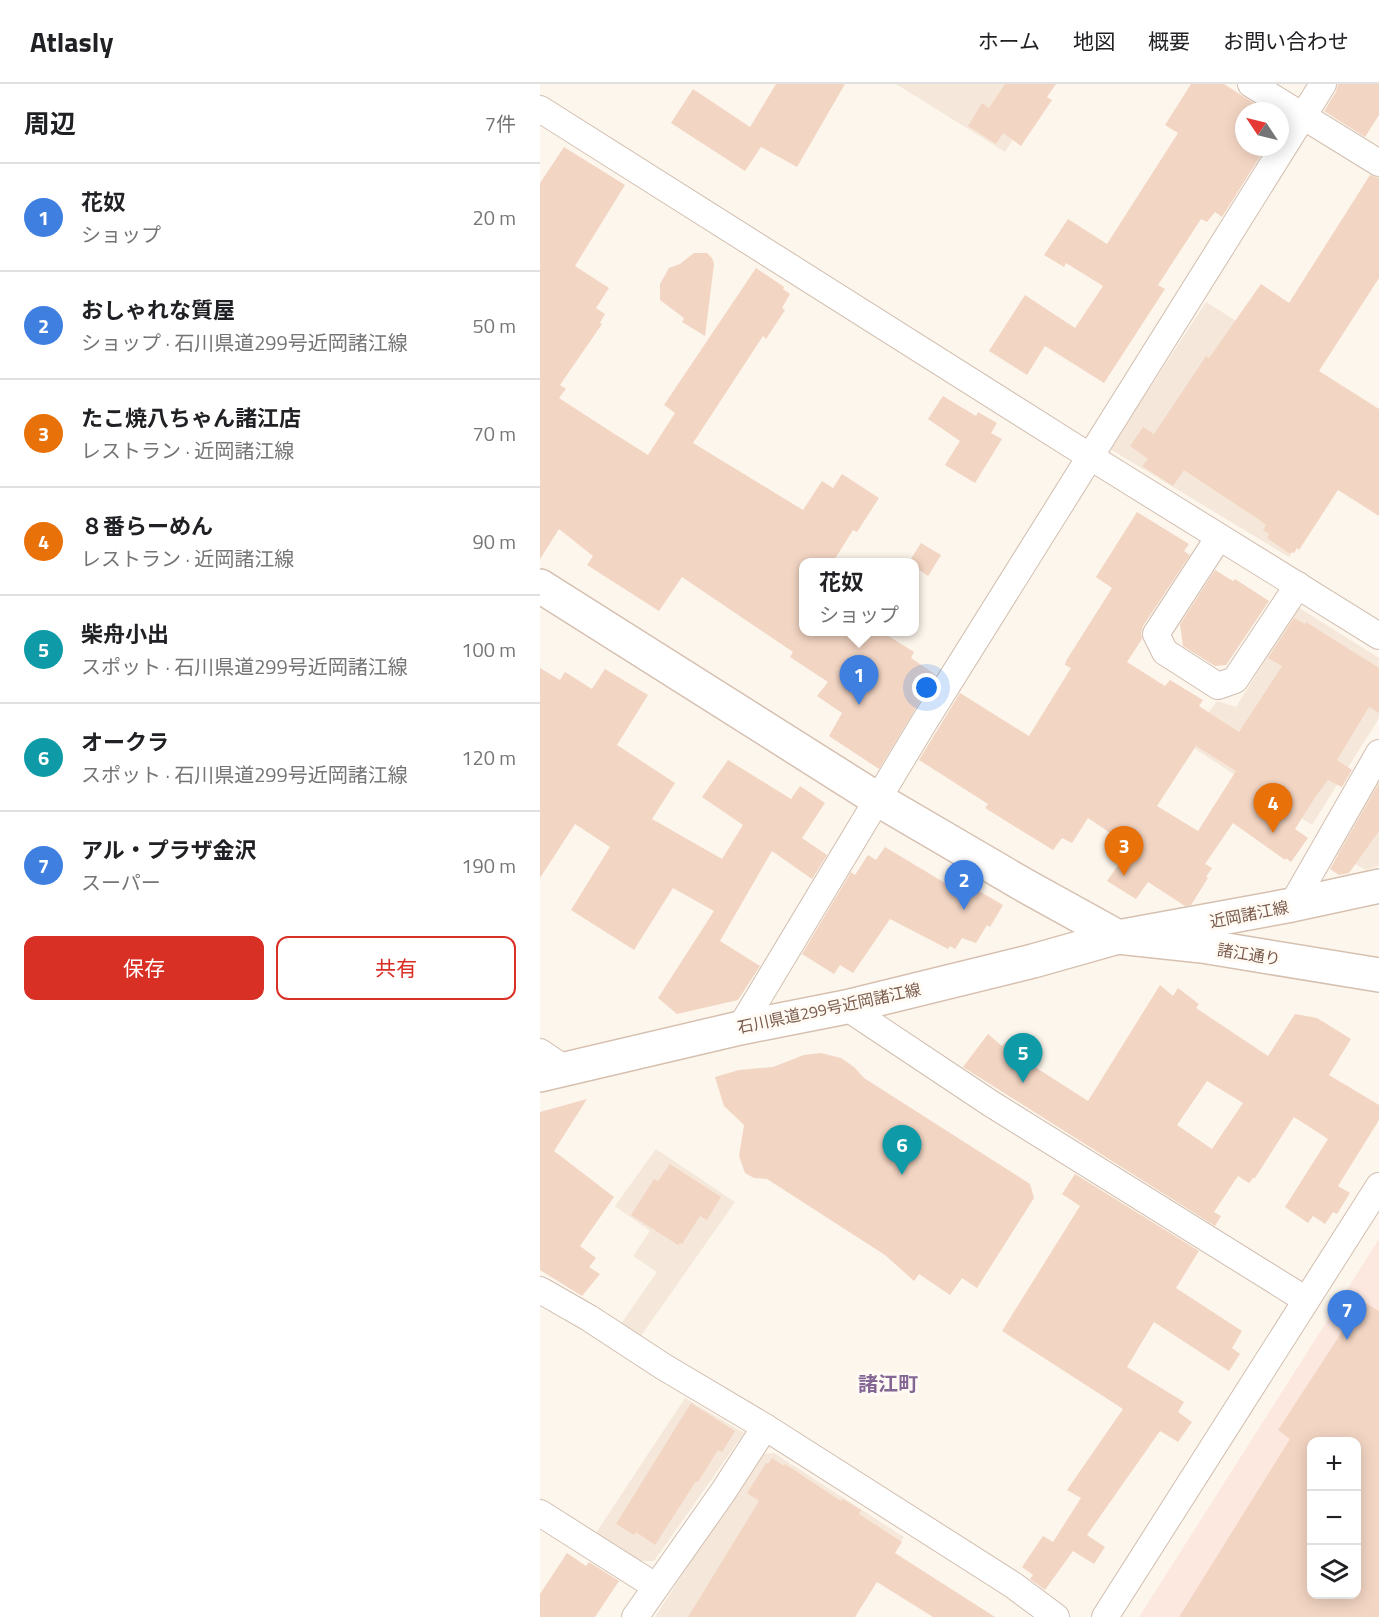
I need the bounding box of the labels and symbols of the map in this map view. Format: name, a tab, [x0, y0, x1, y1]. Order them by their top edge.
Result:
north arrow	[1235, 102, 1289, 156]
pin: 1	[840, 656, 878, 705]
your location	[912, 673, 941, 702]
pin: 4	[1254, 784, 1292, 833]
pin: 3	[1104, 826, 1144, 876]
pin: 2	[944, 860, 984, 910]
street label: 近岡諸江線	[1207, 895, 1291, 933]
street label: 諸江通り	[1216, 937, 1282, 971]
street label: 石川県道299号近岡諸江線	[735, 977, 923, 1039]
pin: 5	[1004, 1034, 1042, 1083]
pin: 6	[882, 1126, 922, 1175]
pin: 7	[1328, 1290, 1366, 1340]
district label: 諸江町	[858, 1368, 918, 1399]

